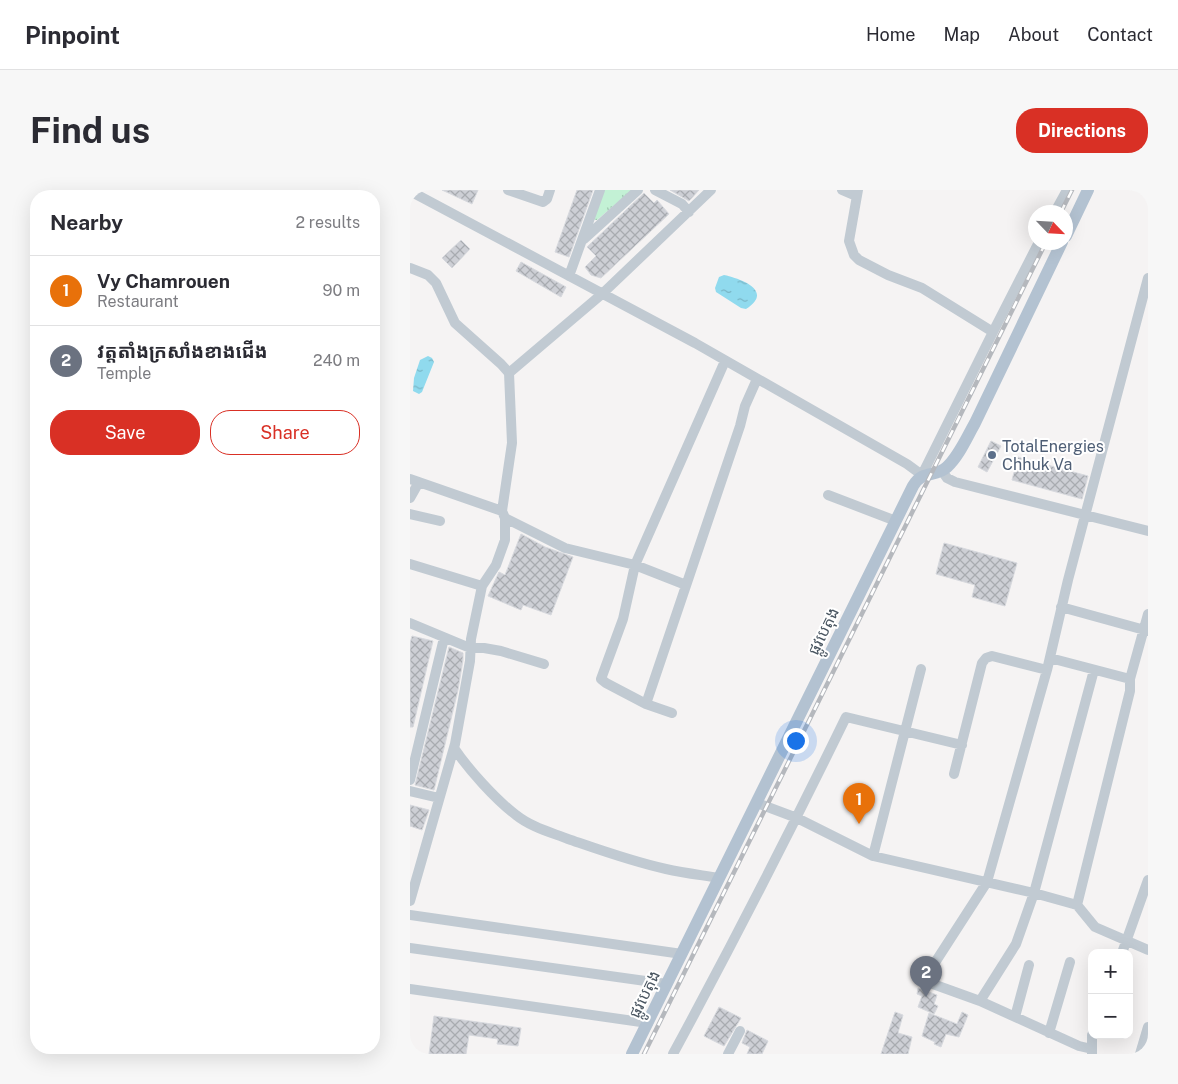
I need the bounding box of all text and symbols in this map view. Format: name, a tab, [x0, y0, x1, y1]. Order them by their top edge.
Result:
text: Pinpoint	[25, 21, 120, 49]
text: Home	[866, 24, 916, 45]
text: Map	[944, 24, 980, 45]
text: About	[1008, 24, 1059, 45]
text: Contact	[1087, 24, 1153, 45]
button: Directions	[1016, 108, 1148, 153]
text: Find us	[30, 110, 150, 151]
north arrow	[1028, 205, 1073, 250]
text: Nearby	[50, 210, 123, 235]
text: 2 results	[295, 213, 360, 232]
text: Vy Chamrouen	[97, 270, 230, 292]
text: 1	[63, 281, 69, 300]
text: 90 m	[323, 281, 360, 300]
text: Restaurant	[97, 292, 179, 311]
text: វត្តតាំងក្រសាំងខាងជើង	[97, 340, 268, 362]
text: 2	[61, 351, 71, 370]
text: 240 m	[313, 351, 360, 370]
text: Temple	[97, 364, 151, 383]
button: Save	[50, 410, 200, 455]
button: Share	[210, 410, 360, 455]
place label: TotalEnergies Chhuk Va	[1002, 437, 1104, 474]
marker: TotalEnergies Chhuk Va	[986, 449, 998, 461]
street label: ផ្លូវបេតុង	[804, 604, 847, 660]
your location	[783, 728, 809, 754]
pin: 1	[843, 783, 875, 824]
map controls	[1088, 949, 1133, 1039]
button: +	[1088, 949, 1133, 994]
pin: 2	[910, 956, 942, 997]
street label: ផ្លូវបេតុង	[625, 967, 668, 1023]
button: −	[1088, 994, 1133, 1039]

